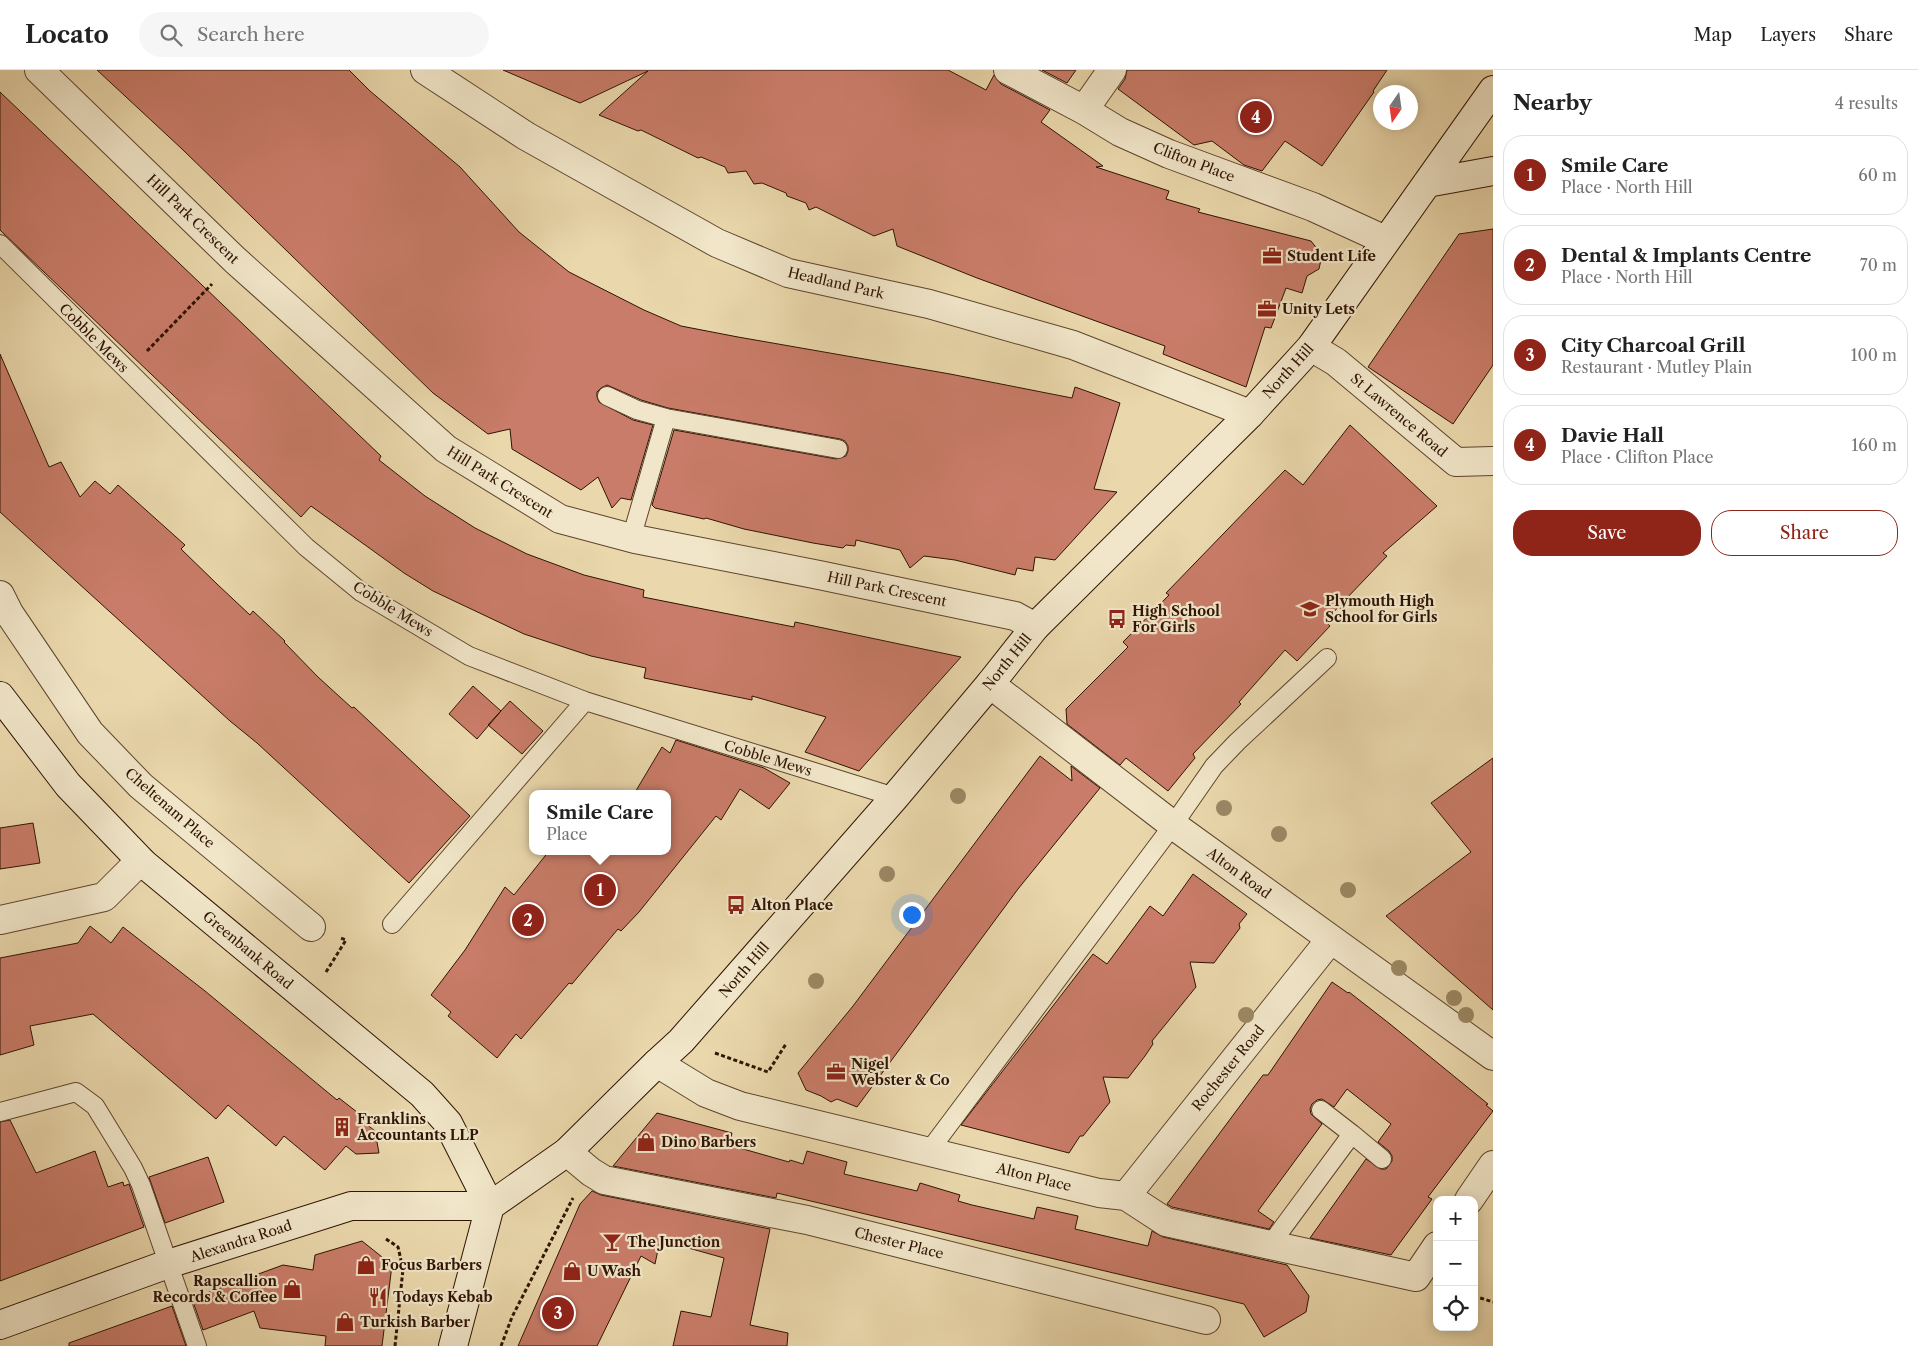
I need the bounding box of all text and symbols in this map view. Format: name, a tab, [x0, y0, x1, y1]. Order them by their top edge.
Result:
search box	[139, 12, 489, 57]
text: Locato	[25, 20, 109, 49]
icon: search	[157, 21, 185, 49]
text: Search here	[197, 23, 305, 46]
text: Map	[1694, 24, 1732, 46]
text: Layers	[1760, 24, 1816, 46]
text: Share	[1844, 24, 1893, 46]
north arrow	[1373, 85, 1418, 130]
text: Nearby	[1513, 90, 1592, 115]
text: 4 results	[1835, 93, 1898, 113]
pin: 4	[1240, 98, 1272, 136]
street label: Clifton Place	[1151, 138, 1237, 186]
text: Smile Care	[1561, 154, 1668, 177]
text: 1	[1526, 165, 1534, 185]
text: 60 m	[1858, 165, 1897, 185]
street label: Hill Park Crescent	[143, 170, 243, 268]
text: Place · North Hill	[1561, 177, 1693, 197]
text: Dental & Implants Centre	[1561, 244, 1811, 267]
office icon: Student Life	[1261, 245, 1283, 267]
place label: Student Life	[1287, 247, 1376, 265]
text: 2	[1525, 255, 1535, 275]
text: 70 m	[1860, 255, 1897, 275]
street label: Headland Park	[786, 263, 887, 303]
text: Place · North Hill	[1561, 267, 1693, 287]
office icon: Unity Lets	[1256, 298, 1278, 320]
street label: Cobble Mews	[56, 300, 132, 376]
place label: Unity Lets	[1282, 300, 1355, 318]
text: City Charcoal Grill	[1561, 334, 1746, 357]
street label: North Hill	[1259, 340, 1317, 402]
text: 3	[1525, 345, 1535, 365]
text: 100 m	[1851, 345, 1897, 365]
text: Restaurant · Mutley Plain	[1561, 357, 1752, 377]
street label: St Lawrence Road	[1347, 369, 1451, 461]
text: Davie Hall	[1561, 424, 1664, 447]
text: 4	[1525, 435, 1535, 455]
text: 160 m	[1852, 435, 1897, 455]
street label: Hill Park Crescent	[444, 442, 556, 522]
text: Place · Clifton Place	[1561, 447, 1713, 467]
button: Save	[1513, 510, 1701, 556]
button: Share	[1711, 510, 1898, 556]
street label: Hill Park Crescent	[826, 568, 948, 610]
street label: Cobble Mews	[350, 577, 436, 641]
place label: Plymouth High School for Girls	[1325, 592, 1437, 626]
school or university icon: Plymouth High School for Girls	[1299, 598, 1321, 620]
place label: High School For Girls	[1132, 602, 1220, 636]
bus stop icon: High School For Girls	[1106, 608, 1128, 630]
street label: North Hill	[979, 630, 1035, 694]
street label: Cobble Mews	[722, 736, 814, 780]
street label: Cheltenam Place	[121, 764, 219, 852]
popup	[529, 790, 671, 855]
text: Smile Care	[546, 801, 654, 824]
text: Place	[546, 824, 587, 844]
street label: Alton Road	[1202, 843, 1275, 903]
pin: 1	[584, 871, 616, 909]
bus stop icon: Alton Place	[725, 894, 747, 916]
place label: Alton Place	[750, 896, 833, 914]
pin: 2	[512, 901, 544, 939]
your location	[899, 902, 925, 928]
street label: Greenbank Road	[199, 907, 297, 993]
street label: North Hill	[715, 939, 773, 1001]
street label: Rochester Road	[1188, 1021, 1268, 1115]
place label: Nigel Webster & Co	[850, 1055, 950, 1089]
office icon: Nigel Webster & Co	[825, 1061, 847, 1083]
place label: Franklins Accountants LLP	[356, 1110, 479, 1144]
building icon: Franklins Accountants LLP	[331, 1116, 353, 1138]
shop icon: Dino Barbers	[635, 1131, 657, 1153]
place label: Dino Barbers	[661, 1133, 756, 1151]
street label: Alton Place	[994, 1159, 1073, 1195]
map controls	[1433, 1196, 1478, 1331]
button: +	[1433, 1196, 1478, 1241]
street label: Alexandra Road	[187, 1216, 295, 1266]
street label: Chester Place	[852, 1223, 946, 1263]
bar icon: The Junction	[601, 1231, 623, 1253]
place label: The Junction	[627, 1233, 721, 1251]
button: −	[1433, 1241, 1478, 1286]
shop icon: Focus Barbers	[355, 1254, 377, 1276]
place label: Focus Barbers	[381, 1256, 482, 1274]
shop icon: U Wash	[561, 1260, 583, 1282]
place label: U Wash	[587, 1262, 641, 1280]
place label: Rapscallion Records & Coffee	[153, 1272, 277, 1306]
shop icon: Rapscallion Records & Coffee	[281, 1278, 303, 1300]
restaurant icon: Todays Kebab	[367, 1286, 389, 1308]
button: locate	[1433, 1286, 1478, 1331]
place label: Todays Kebab	[393, 1288, 493, 1306]
pin: 3	[542, 1294, 574, 1332]
shop icon: Turkish Barber	[334, 1311, 356, 1333]
place label: Turkish Barber	[360, 1313, 470, 1331]

